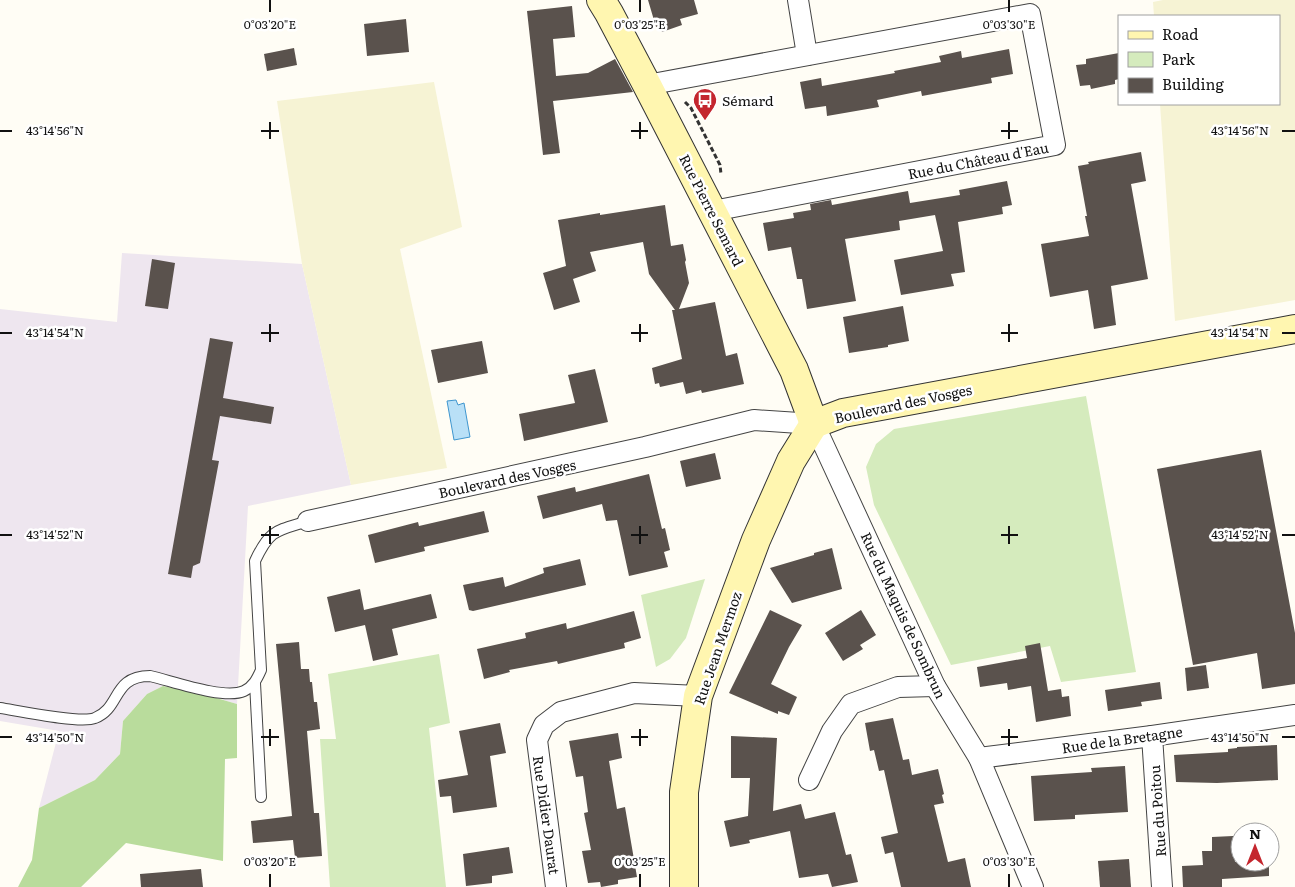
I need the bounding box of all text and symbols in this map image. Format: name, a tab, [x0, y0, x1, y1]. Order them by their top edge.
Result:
text: 0°03'20"E	[244, 15, 296, 33]
text: 0°03'25"E	[614, 15, 666, 33]
text: 0°03'30"E	[983, 15, 1036, 33]
legend	[1118, 15, 1280, 105]
text: Road	[1162, 22, 1198, 45]
text: Park	[1162, 47, 1196, 70]
text: Building	[1162, 72, 1224, 95]
bus stop icon: Sémard	[692, 87, 718, 121]
place label: Sémard	[722, 90, 774, 110]
text: 43°14'56"N	[26, 121, 84, 139]
text: 43°14'56"N	[1211, 121, 1269, 139]
street label: Rue du Château d'Eau	[906, 137, 1050, 183]
street label: Rue Pierre Semard	[675, 150, 749, 270]
text: 43°14'54"N	[26, 323, 84, 341]
text: 43°14'54"N	[1211, 323, 1269, 341]
street label: Boulevard des Vosges	[832, 379, 974, 427]
street label: Boulevard des Vosges	[436, 454, 578, 502]
text: 43°14'52"N	[26, 525, 84, 543]
text: 43°14'52"N	[1211, 525, 1269, 543]
street label: Rue du Maquis de Sombrun	[857, 528, 951, 702]
street label: Rue Jean Mermoz	[688, 589, 746, 707]
street label: Rue de la Bretagne	[1060, 721, 1184, 757]
text: 43°14'50"N	[26, 728, 84, 746]
text: 43°14'50"N	[1211, 728, 1269, 746]
street label: Rue Didier Daurat	[529, 754, 565, 876]
street label: Rue du Poitou	[1144, 764, 1170, 858]
north arrow	[1230, 822, 1280, 872]
text: N	[1249, 823, 1261, 843]
text: 0°03'20"E	[244, 852, 296, 870]
text: 0°03'25"E	[614, 852, 666, 870]
text: 0°03'30"E	[983, 852, 1036, 870]

